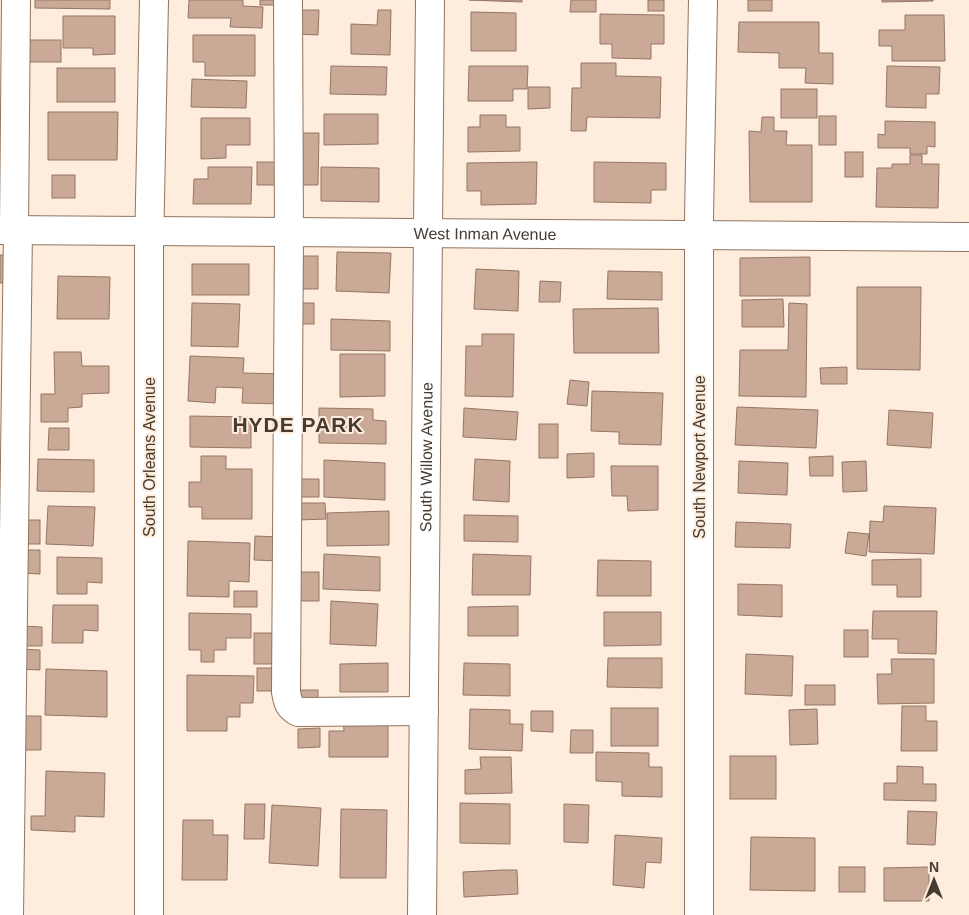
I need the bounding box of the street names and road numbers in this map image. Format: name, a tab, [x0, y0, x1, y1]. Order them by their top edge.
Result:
street label: West Inman Avenue	[414, 224, 556, 243]
street label: South Newport Avenue	[691, 375, 708, 539]
street label: South Orleans Avenue	[141, 377, 158, 537]
street label: South Willow Avenue	[417, 382, 435, 532]

